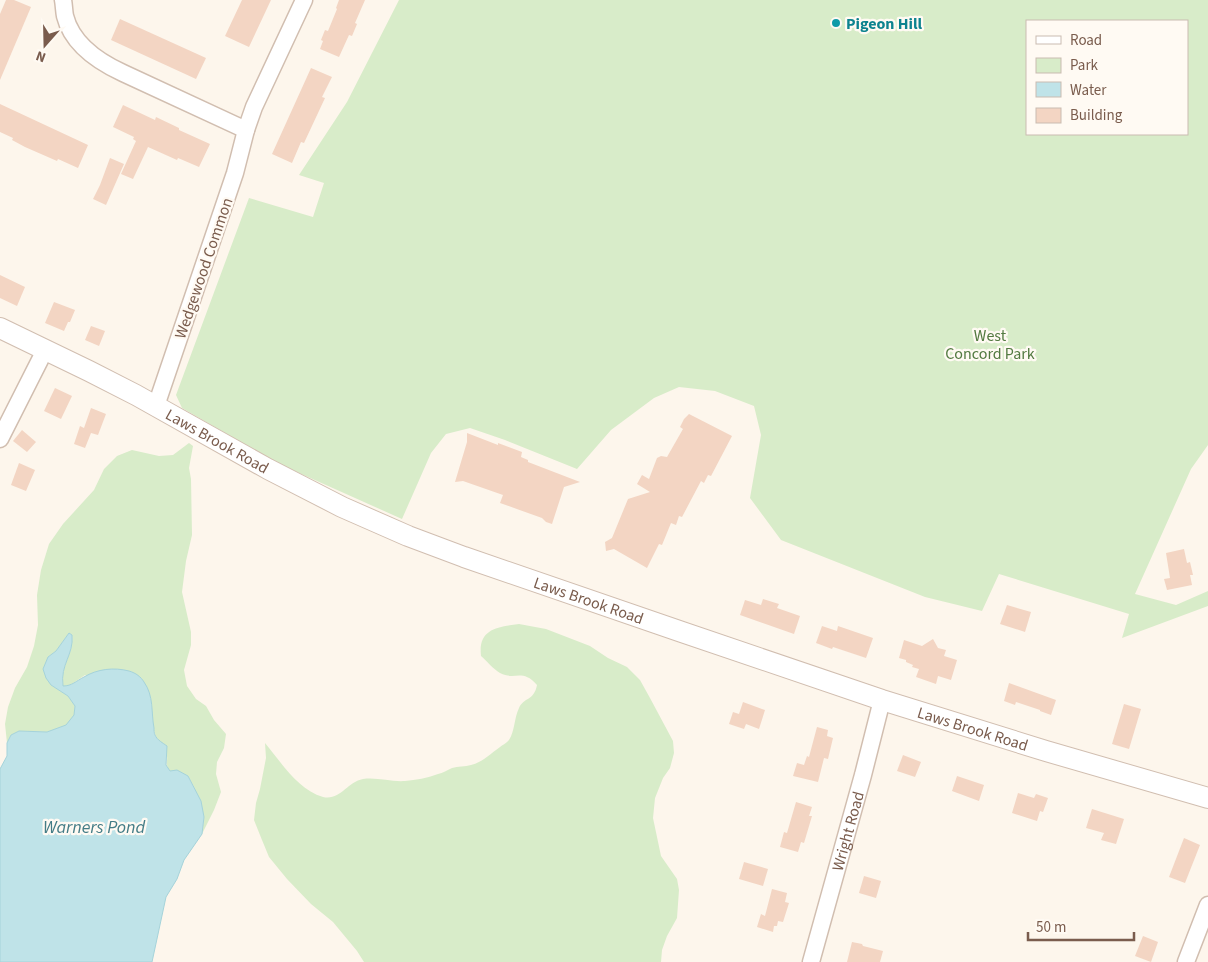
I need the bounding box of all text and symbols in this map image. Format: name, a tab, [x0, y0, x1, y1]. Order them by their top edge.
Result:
place label: Pigeon Hill	[846, 13, 923, 35]
marker: Pigeon Hill	[830, 17, 842, 29]
north arrow	[20, 20, 70, 70]
legend	[1026, 20, 1188, 135]
text: Road	[1070, 30, 1102, 51]
text: N	[33, 45, 49, 67]
text: Park	[1070, 55, 1099, 76]
text: Water	[1070, 80, 1107, 101]
text: Building	[1070, 105, 1123, 126]
street label: Wedgewood Common	[169, 195, 238, 342]
park label: West Concord Park	[945, 325, 1035, 365]
street label: Laws Brook Road	[161, 404, 273, 479]
street label: Laws Brook Road	[531, 572, 646, 630]
street label: Laws Brook Road	[914, 702, 1031, 757]
street label: Wright Road	[827, 789, 870, 874]
water label: Warners Pond	[43, 815, 145, 840]
scale bar	[1028, 910, 1134, 942]
text: 50 m	[1036, 917, 1066, 938]

